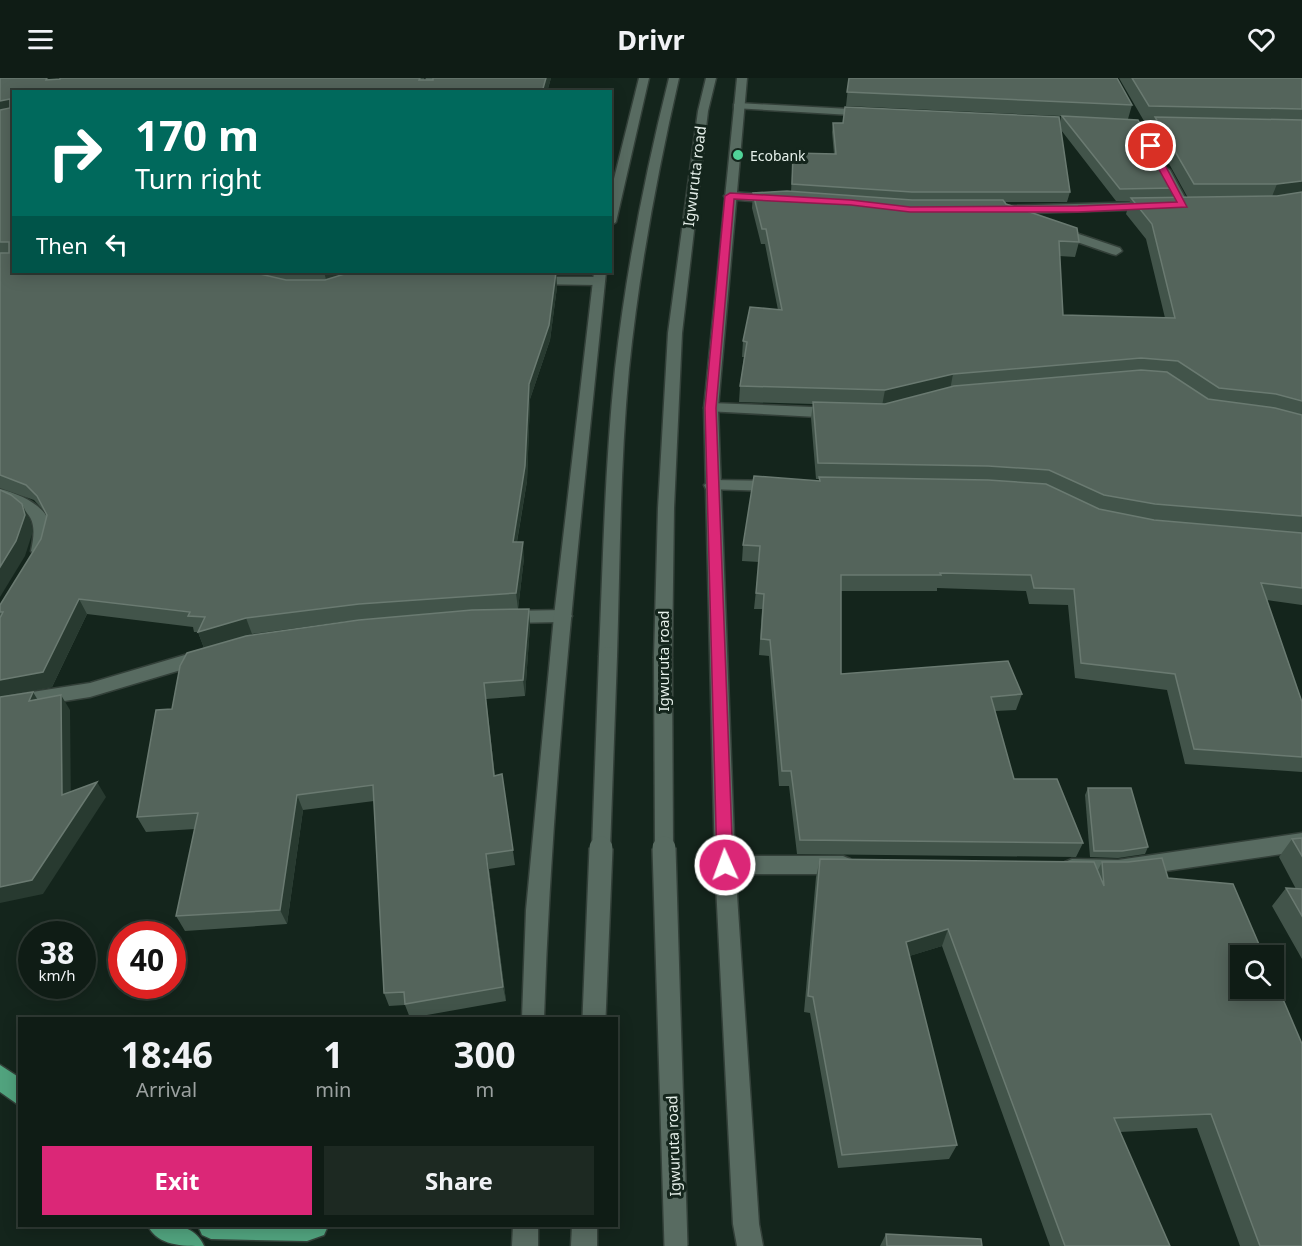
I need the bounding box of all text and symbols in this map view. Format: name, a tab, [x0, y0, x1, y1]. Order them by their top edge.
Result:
text: Drivr	[617, 21, 685, 58]
icon: menu	[24, 23, 57, 56]
icon: heart	[1245, 23, 1278, 56]
text: 170 m	[135, 106, 259, 163]
icon: right	[36, 114, 114, 192]
pin	[1125, 120, 1176, 171]
street label: Igwuruta road	[678, 125, 710, 227]
icon: arrive	[1134, 129, 1167, 162]
place label: Ecobank	[750, 146, 806, 165]
marker: Ecobank	[731, 148, 745, 162]
text: Turn right	[135, 160, 261, 197]
icon: left	[100, 228, 133, 261]
text: Then	[36, 230, 88, 260]
street label: Igwuruta road	[653, 610, 673, 712]
position arrow	[693, 833, 757, 897]
speed limit sign: 40	[108, 921, 186, 999]
text: 38	[40, 932, 74, 973]
map controls	[1230, 945, 1284, 999]
button: search	[1230, 945, 1284, 999]
text: km/h	[39, 965, 75, 985]
text: 18:46	[120, 1030, 213, 1079]
text: 1	[323, 1030, 344, 1079]
text: 300	[454, 1030, 516, 1079]
text: Arrival	[136, 1076, 197, 1103]
text: min	[315, 1076, 351, 1103]
text: m	[475, 1076, 494, 1103]
street label: Igwuruta road	[661, 1095, 685, 1197]
button: Exit	[42, 1146, 312, 1215]
button: Share	[324, 1146, 594, 1215]

